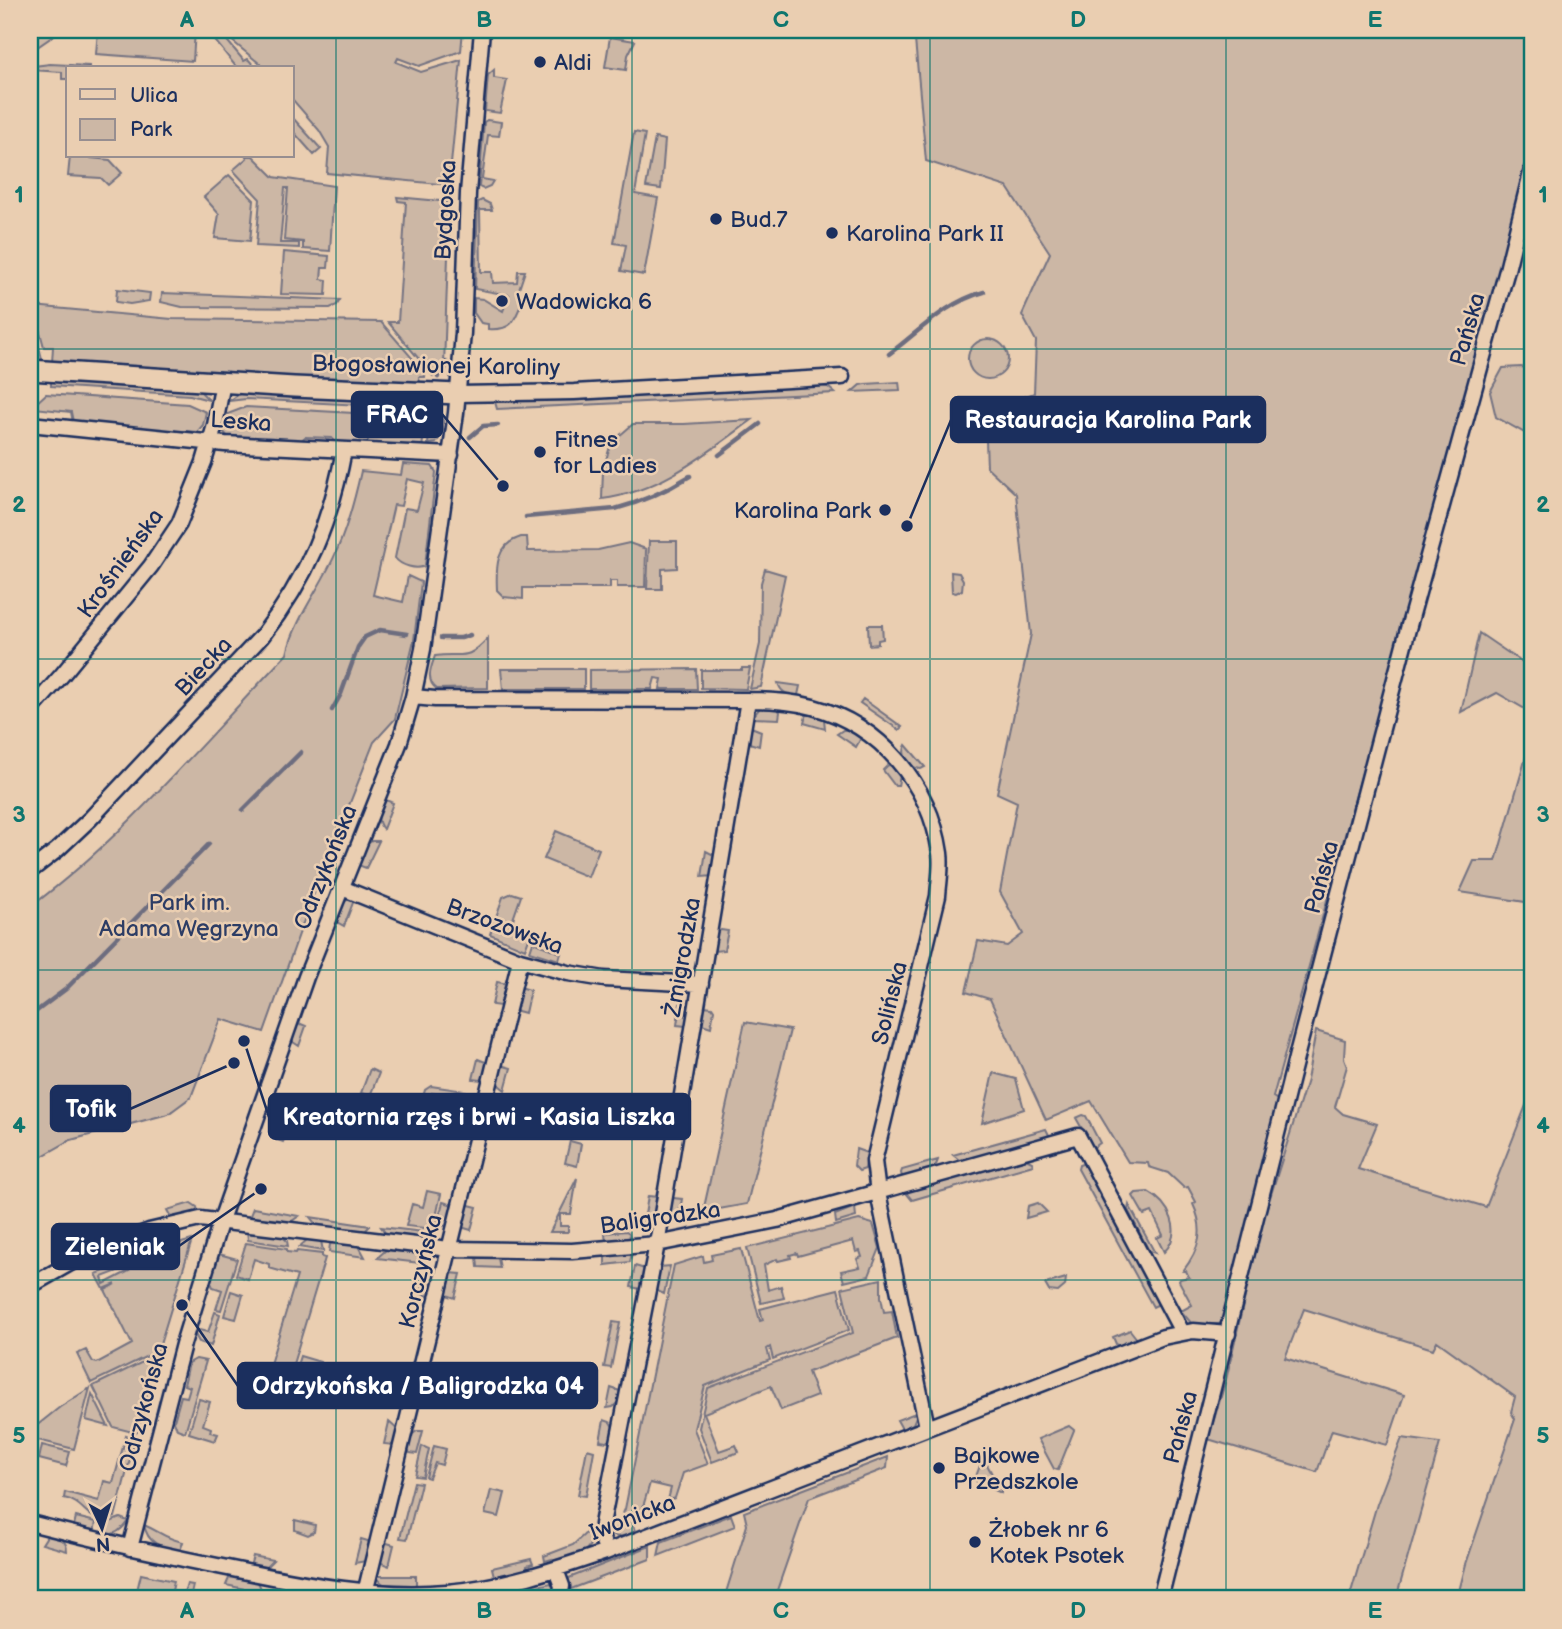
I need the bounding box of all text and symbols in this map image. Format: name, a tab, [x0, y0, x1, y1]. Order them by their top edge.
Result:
text: A	[179, 6, 195, 34]
text: B	[476, 6, 492, 34]
text: C	[773, 6, 789, 34]
text: D	[1070, 6, 1086, 34]
text: E	[1368, 6, 1383, 34]
place label: Aldi	[554, 49, 592, 77]
marker: Aldi	[532, 54, 548, 70]
legend	[66, 66, 294, 158]
text: Ulica	[130, 83, 178, 108]
text: Park	[130, 117, 173, 142]
street label: Bydgoska	[429, 159, 463, 261]
text: 1	[14, 181, 24, 209]
text: 1	[1538, 181, 1548, 209]
place label: Bud.7	[730, 206, 788, 234]
marker: Bud.7	[708, 211, 724, 227]
place label: Karolina Park II	[846, 220, 1004, 248]
marker: Karolina Park II	[824, 225, 840, 241]
place label: Wadowicka 6	[516, 288, 652, 316]
street label: Pańska	[1444, 290, 1492, 369]
marker: Wadowicka 6	[494, 293, 510, 309]
street label: Błogosławionej Karoliny	[312, 350, 561, 382]
callout: FRAC	[352, 392, 442, 437]
callout: Restauracja Karolina Park	[951, 397, 1265, 442]
text: FRAC	[366, 401, 428, 430]
street label: Leska	[209, 406, 273, 438]
text: Restauracja Karolina Park	[965, 406, 1252, 435]
place label: Fitnes for Ladies	[554, 426, 657, 480]
marker: Fitnes for Ladies	[532, 444, 548, 460]
text: 2	[12, 491, 26, 519]
text: 2	[1536, 491, 1550, 519]
place label: Karolina Park	[734, 497, 872, 525]
marker: Karolina Park	[877, 502, 893, 518]
street label: Krośnieńska	[72, 503, 170, 624]
street label: Biecka	[169, 631, 238, 702]
text: 3	[12, 801, 26, 829]
street label: Odrzykońska	[288, 801, 364, 934]
text: 3	[1536, 801, 1550, 829]
street label: Pańska	[1299, 838, 1345, 917]
park label: Park im. Adama Węgrzyna	[99, 889, 279, 943]
street label: Brzozowska	[442, 893, 567, 961]
street label: Żmigrodzka	[659, 895, 707, 1020]
street label: Solińska	[866, 958, 914, 1048]
callout: Tofik	[51, 1086, 130, 1131]
callout: Kreatornia rzęs i brwi - Kasia Liszka	[269, 1094, 690, 1139]
text: Tofik	[65, 1095, 117, 1124]
text: Kreatornia rzęs i brwi - Kasia Liszka	[283, 1103, 675, 1132]
text: 4	[12, 1112, 26, 1140]
text: 4	[1536, 1112, 1550, 1140]
street label: Baligrodzka	[598, 1196, 722, 1240]
street label: Korczyńska	[393, 1211, 449, 1331]
callout: Zieleniak	[52, 1224, 179, 1269]
text: Zieleniak	[65, 1233, 165, 1262]
street label: Odrzykońska	[113, 1340, 175, 1475]
callout: Odrzykońska / Baligrodzka 04	[238, 1363, 597, 1408]
text: Odrzykońska / Baligrodzka 04	[252, 1372, 584, 1401]
street label: Pańska	[1158, 1388, 1204, 1467]
text: 5	[12, 1422, 26, 1450]
text: 5	[1536, 1422, 1550, 1450]
place label: Bajkowe Przedszkole	[953, 1442, 1079, 1496]
marker: Bajkowe Przedszkole	[931, 1460, 947, 1476]
street label: Iwonicka	[585, 1489, 679, 1547]
north arrow	[66, 1492, 136, 1562]
place label: Żłobek nr 6 Kotek Psotek	[988, 1516, 1125, 1570]
text: N	[95, 1531, 111, 1555]
marker: Żłobek nr 6 Kotek Psotek	[967, 1534, 983, 1550]
text: A	[179, 1597, 195, 1625]
text: B	[476, 1597, 492, 1625]
text: C	[773, 1597, 789, 1625]
text: D	[1070, 1597, 1086, 1625]
text: E	[1368, 1597, 1383, 1625]

